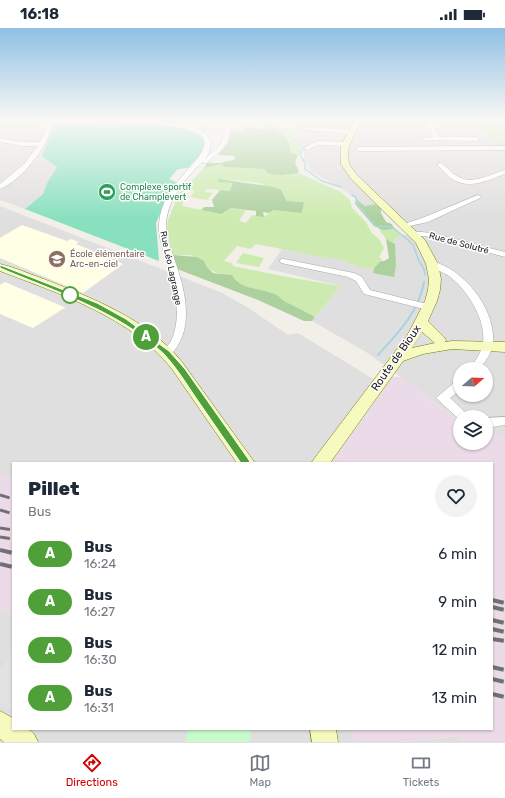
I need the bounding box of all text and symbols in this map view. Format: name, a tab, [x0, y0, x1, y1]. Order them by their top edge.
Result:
text: 16:18	[20, 5, 59, 23]
sports icon: Complexe sportif de Champlevert	[97, 182, 117, 202]
place label: Complexe sportif de Champlevert	[120, 182, 192, 202]
street label: Rue Léo Lagrange	[158, 230, 184, 306]
street label: Rue de Solutré	[428, 230, 490, 256]
place label: École élémentaire Arc-en-ciel	[70, 248, 145, 269]
school or university icon: École élémentaire Arc-en-ciel	[47, 249, 67, 269]
unlabelled marker	[61, 286, 79, 304]
street label: Route de Bioux	[368, 322, 424, 393]
line badge: A	[133, 324, 159, 350]
text: A	[141, 328, 151, 345]
north arrow	[453, 362, 493, 402]
map controls	[453, 362, 493, 450]
button: layers	[453, 410, 493, 450]
button: heart	[435, 475, 477, 517]
text: Pillet	[28, 477, 80, 500]
text: Bus	[28, 504, 51, 519]
text: Bus	[84, 538, 112, 556]
text: A	[45, 545, 55, 562]
text: 6 min	[438, 545, 477, 563]
text: 16:24	[84, 556, 116, 571]
text: Bus	[84, 586, 112, 604]
text: A	[45, 593, 55, 610]
text: 9 min	[438, 593, 477, 611]
text: 16:27	[84, 604, 115, 619]
text: Bus	[84, 634, 112, 652]
text: A	[45, 641, 55, 658]
text: 12 min	[432, 641, 477, 659]
text: 16:30	[84, 652, 117, 667]
text: Bus	[84, 682, 112, 700]
text: A	[45, 689, 55, 706]
text: 13 min	[432, 689, 477, 707]
text: 16:31	[84, 700, 114, 715]
tab: Directions	[66, 752, 118, 789]
tab: Map	[249, 752, 271, 789]
tab: Tickets	[403, 752, 439, 789]

